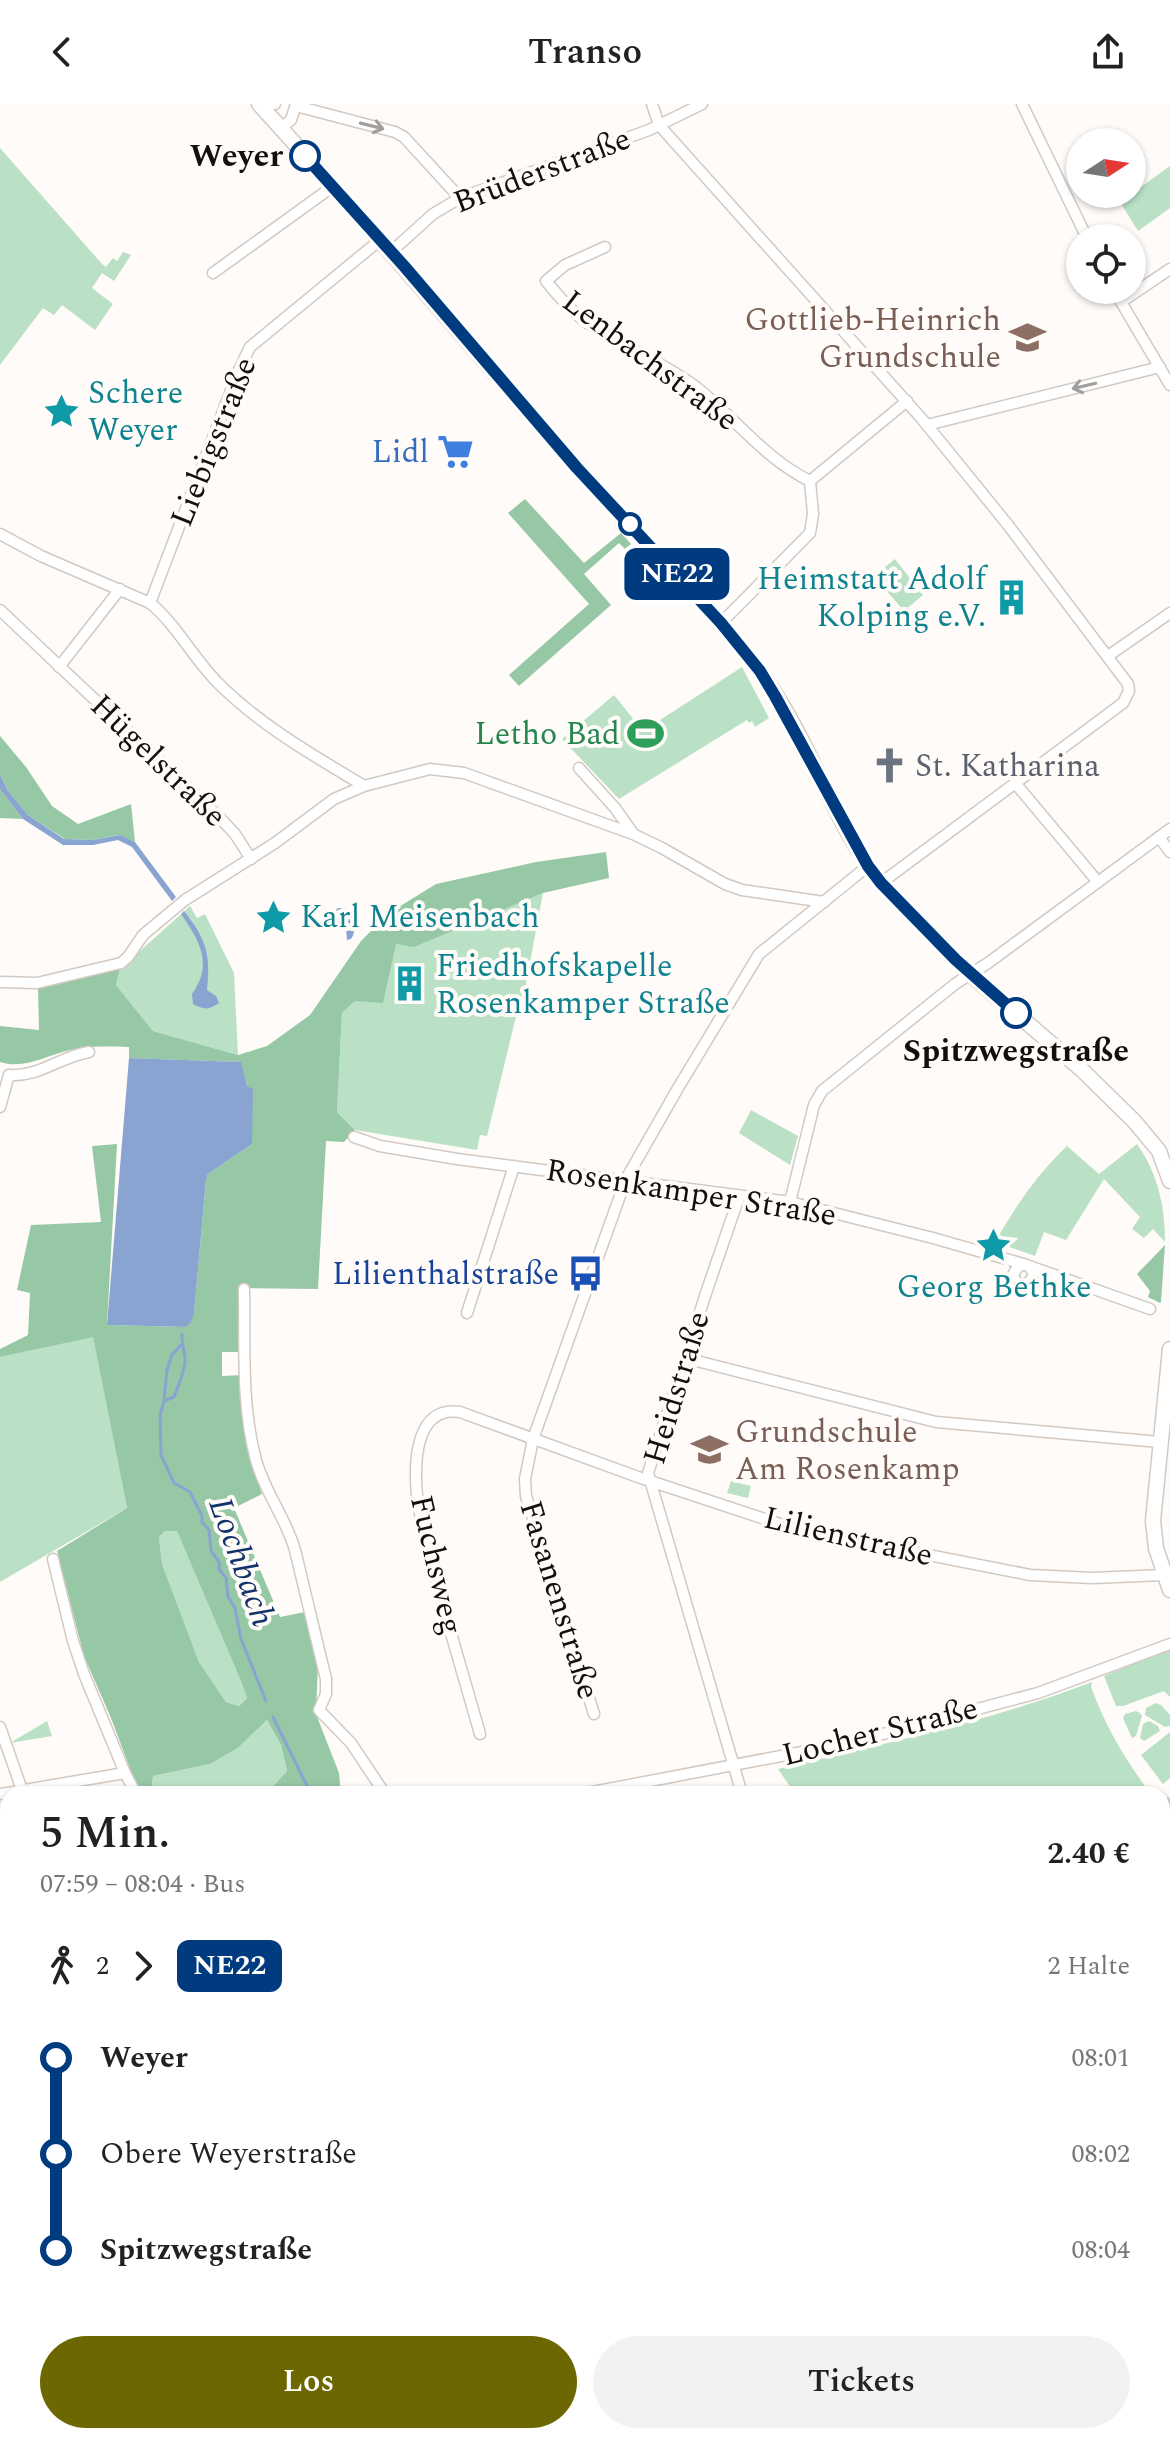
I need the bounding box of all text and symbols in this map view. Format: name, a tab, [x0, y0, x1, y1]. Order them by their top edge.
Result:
text: Transo	[528, 25, 642, 80]
icon: back	[40, 30, 84, 74]
icon: share	[1086, 30, 1130, 74]
street label: Brüderstraße	[446, 115, 638, 227]
one-way arrow	[358, 119, 384, 134]
north arrow	[1066, 128, 1146, 208]
map controls	[1066, 128, 1146, 304]
place label: Weyer	[190, 132, 283, 181]
marker: Weyer	[290, 141, 320, 171]
button: locate	[1066, 224, 1146, 304]
street label: Lenbachstraße	[551, 278, 749, 444]
place label: Gottlieb-Heinrich Grundschule	[745, 296, 1001, 382]
school or university icon: Gottlieb-Heinrich Grundschule	[1008, 319, 1046, 357]
street label: Liebigstraße	[158, 350, 270, 534]
place label: Schere Weyer	[88, 369, 183, 455]
one-way arrow	[1072, 379, 1098, 394]
place icon: Schere Weyer	[43, 392, 81, 430]
place label: Lidl	[371, 428, 429, 477]
supermarket icon: Lidl	[436, 433, 474, 471]
unlabelled marker	[619, 513, 641, 535]
line badge: NE22	[621, 548, 733, 600]
text: NE22	[640, 552, 714, 595]
place label: Heimstatt Adolf Kolping e.V.	[757, 555, 989, 641]
building icon: Heimstatt Adolf Kolping e.V.	[993, 578, 1031, 616]
street label: Hügelstraße	[78, 683, 238, 839]
place label: Letho Bad	[474, 710, 620, 759]
sports icon: Letho Bad	[627, 715, 665, 753]
place label: St. Katharina	[915, 742, 1100, 791]
church icon: St. Katharina	[870, 747, 908, 785]
place label: Karl Meisenbach	[300, 893, 540, 942]
place icon: Karl Meisenbach	[255, 898, 293, 936]
place label: Friedhofskapelle Rosenkamper Straße	[436, 942, 730, 1028]
building icon: Friedhofskapelle Rosenkamper Straße	[391, 965, 429, 1003]
marker: Spitzwegstraße	[1001, 998, 1031, 1028]
place label: Spitzwegstraße	[903, 1027, 1129, 1076]
street label: Rosenkamper Straße	[542, 1146, 840, 1240]
place icon: Georg Bethke	[975, 1226, 1013, 1264]
place label: Lilienthalstraße	[332, 1250, 559, 1299]
bus stop icon: Lilienthalstraße	[566, 1255, 604, 1293]
place label: Georg Bethke	[896, 1263, 1092, 1312]
street label: Heidstraße	[630, 1305, 724, 1471]
place label: Grundschule Am Rosenkamp	[735, 1408, 960, 1494]
school or university icon: Grundschule Am Rosenkamp	[690, 1431, 728, 1469]
water label: Lochbach	[194, 1490, 288, 1634]
street label: Fuchsweg	[396, 1490, 476, 1640]
street label: Lilienstraße	[759, 1494, 937, 1580]
street label: Fasanenstraße	[506, 1495, 612, 1705]
street label: Locher Straße	[777, 1684, 983, 1780]
text: 5 Min.	[40, 1800, 170, 1867]
text: 2.40 €	[1047, 1831, 1130, 1877]
text: 07:59 – 08:04 · Bus	[40, 1864, 245, 1904]
icon: walk	[40, 1944, 84, 1988]
icon: forward	[121, 1944, 165, 1988]
text: NE22	[193, 1944, 266, 1987]
text: 2	[96, 1946, 109, 1986]
text: 2 Halte	[1047, 1946, 1130, 1986]
text: Weyer	[100, 2035, 188, 2081]
text: 08:01	[1071, 2038, 1130, 2078]
text: Obere Weyerstraße	[100, 2131, 357, 2177]
text: 08:02	[1071, 2134, 1130, 2174]
text: Spitzwegstraße	[100, 2227, 312, 2273]
text: 08:04	[1071, 2230, 1130, 2270]
button: Los	[40, 2336, 577, 2428]
button: Tickets	[593, 2336, 1130, 2428]

